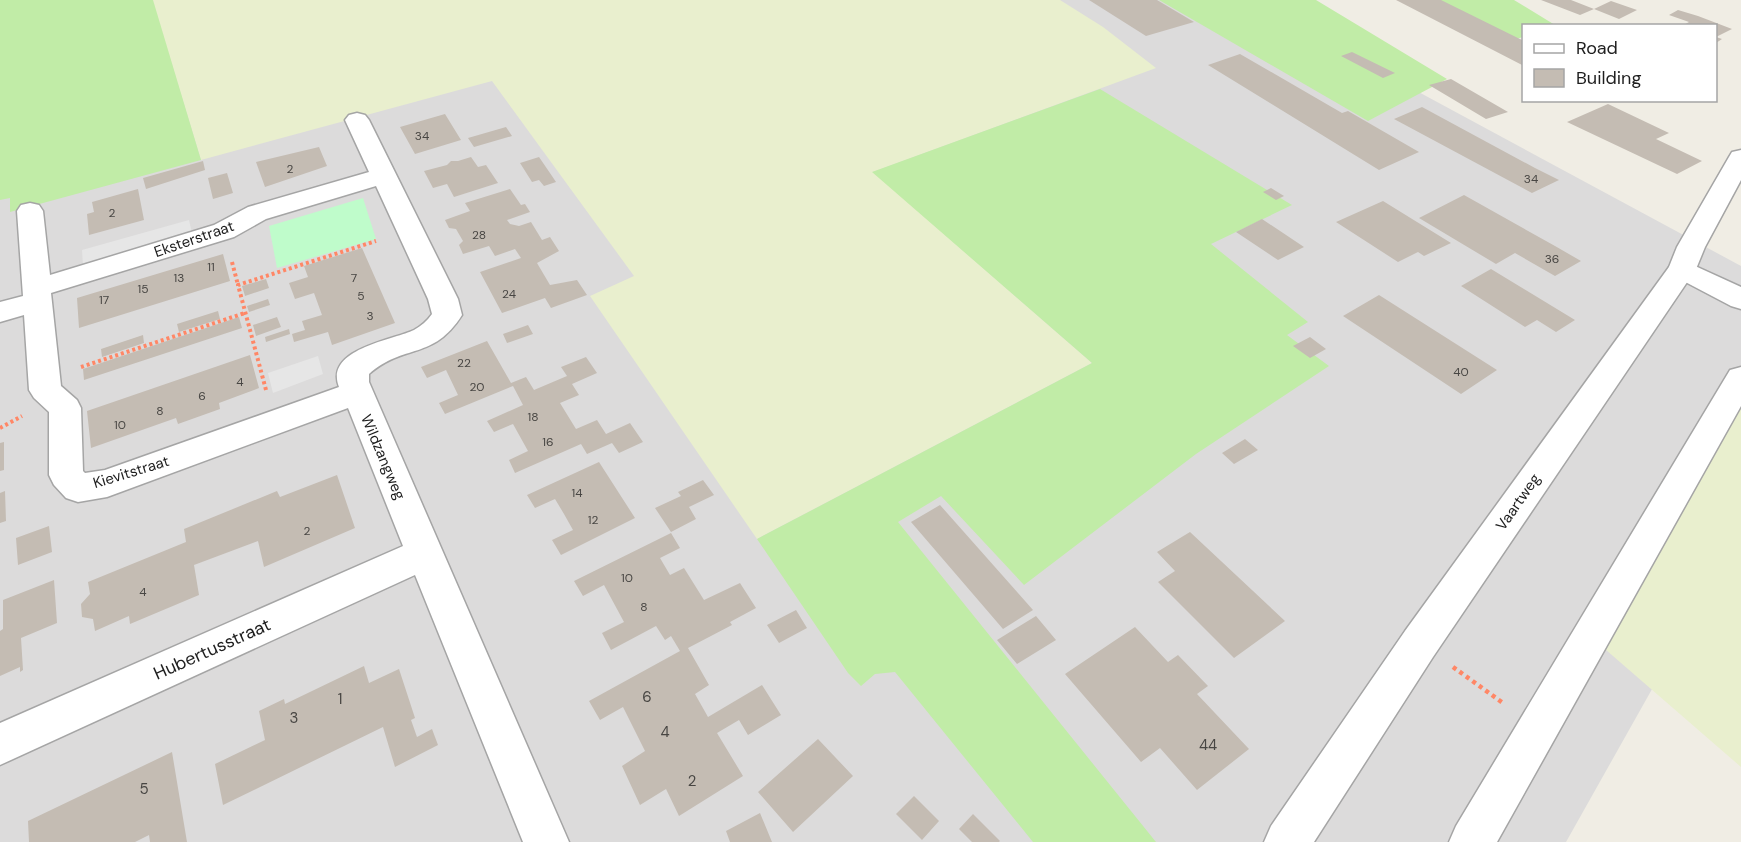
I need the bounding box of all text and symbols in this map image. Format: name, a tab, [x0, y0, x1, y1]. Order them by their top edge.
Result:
legend	[1522, 24, 1717, 102]
text: Road	[1576, 36, 1618, 60]
text: Building	[1576, 66, 1641, 90]
house number: 34	[415, 128, 429, 144]
house number: 2	[287, 161, 294, 177]
house number: 34	[1524, 171, 1538, 187]
house number: 2	[109, 205, 116, 221]
street label: Eksterstraat	[151, 216, 237, 262]
house number: 28	[472, 227, 486, 243]
house number: 36	[1545, 251, 1559, 267]
house number: 11	[207, 259, 215, 275]
house number: 13	[174, 270, 184, 286]
house number: 7	[351, 270, 357, 286]
house number: 15	[137, 281, 149, 297]
house number: 24	[502, 286, 516, 302]
house number: 5	[357, 288, 365, 304]
house number: 17	[99, 292, 109, 308]
house number: 3	[366, 308, 374, 324]
house number: 22	[457, 355, 471, 371]
house number: 40	[1453, 364, 1469, 380]
house number: 4	[236, 374, 244, 390]
house number: 20	[469, 379, 485, 395]
house number: 6	[198, 388, 206, 404]
house number: 8	[156, 403, 164, 419]
house number: 18	[527, 409, 539, 425]
street label: Wildzangweg	[356, 411, 410, 503]
house number: 10	[114, 417, 126, 433]
house number: 16	[542, 434, 554, 450]
street label: Kievitstraat	[90, 451, 172, 493]
street label: Vaartweg	[1491, 470, 1545, 534]
house number: 14	[571, 485, 583, 501]
house number: 12	[588, 512, 598, 528]
house number: 2	[304, 523, 311, 539]
house number: 10	[621, 570, 633, 586]
house number: 4	[139, 584, 147, 600]
house number: 8	[640, 599, 648, 615]
street label: Hubertusstraat	[150, 612, 274, 686]
house number: 6	[642, 687, 652, 707]
house number: 1	[338, 689, 342, 709]
house number: 3	[290, 708, 298, 728]
house number: 4	[660, 722, 670, 742]
house number: 44	[1199, 735, 1217, 755]
house number: 2	[688, 771, 696, 791]
house number: 5	[139, 779, 149, 799]

